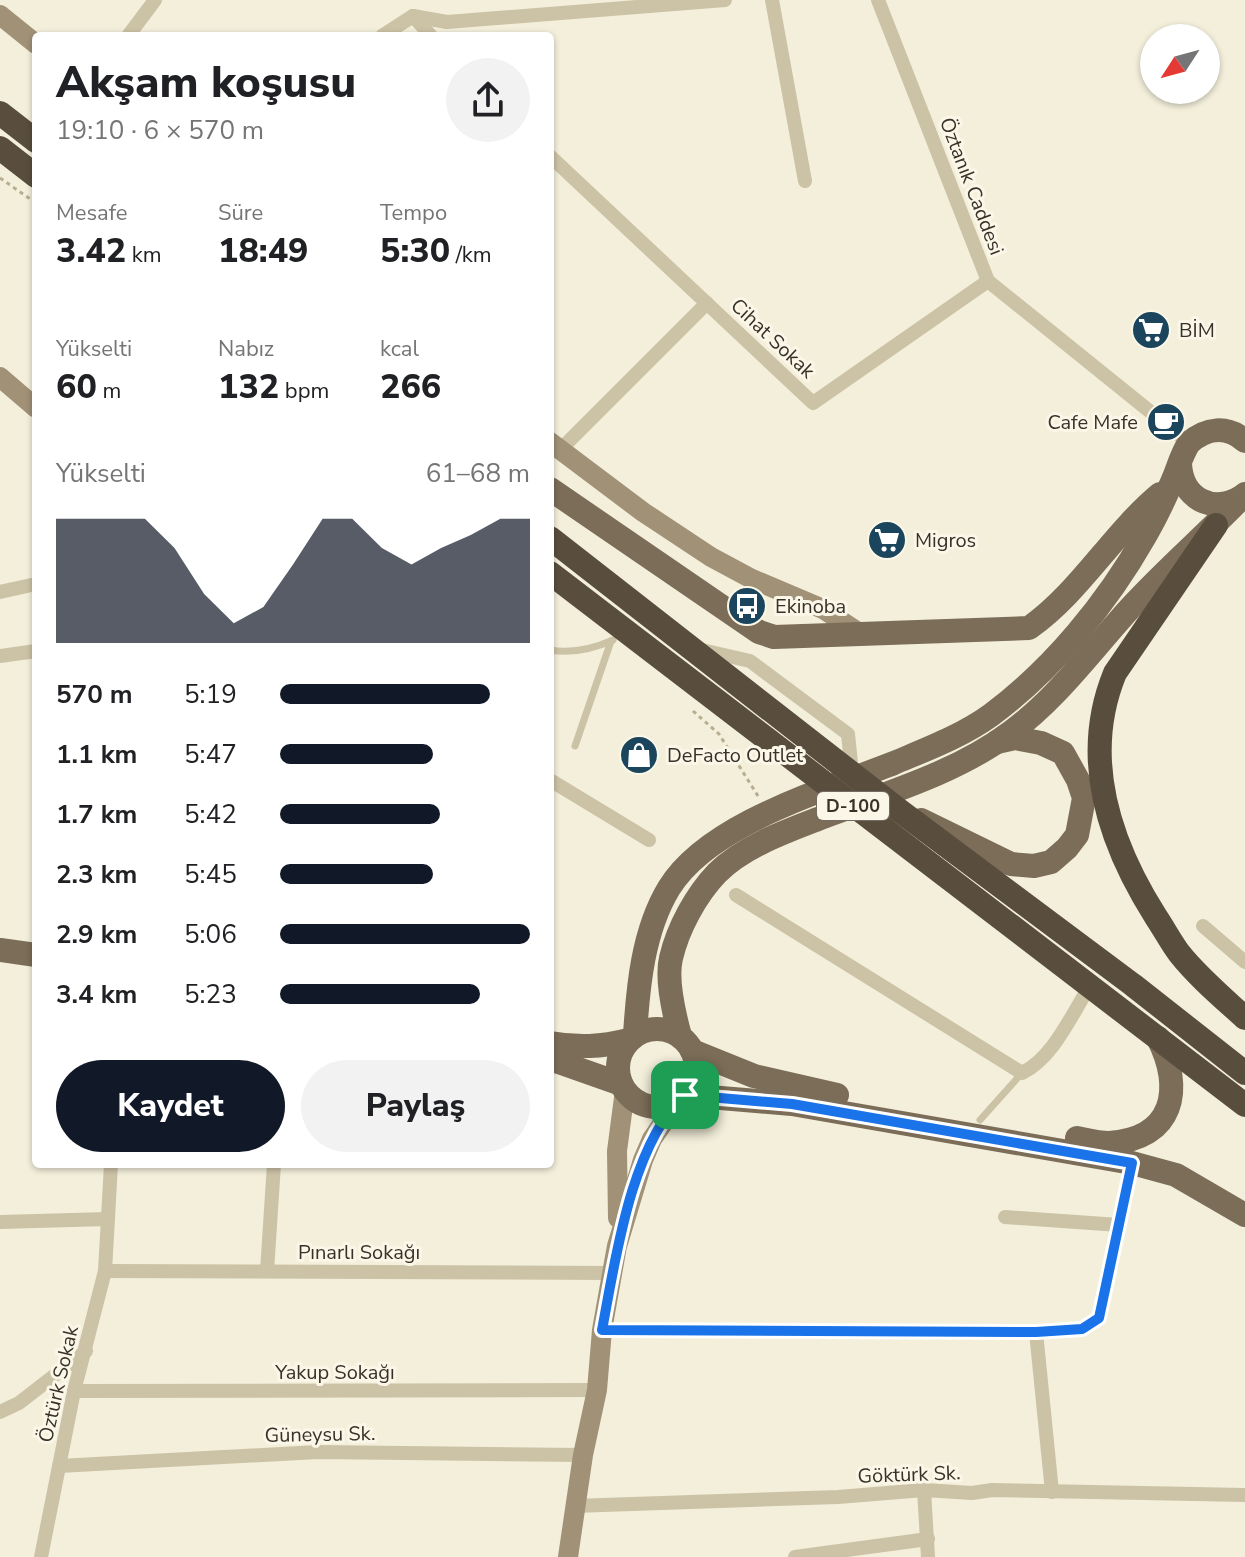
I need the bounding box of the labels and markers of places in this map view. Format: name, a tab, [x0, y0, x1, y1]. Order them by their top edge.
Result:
supermarket icon: BİM	[1130, 309, 1172, 351]
place label: BİM	[1179, 317, 1215, 344]
cafe icon: Cafe Mafe	[1145, 401, 1187, 443]
place label: Cafe Mafe	[1047, 409, 1138, 436]
supermarket icon: Migros	[866, 519, 908, 561]
place label: Migros	[915, 527, 976, 554]
bus stop icon: Ekinoba	[726, 585, 768, 627]
place label: Ekinoba	[775, 593, 846, 620]
shop icon: DeFacto Outlet	[618, 734, 660, 776]
place label: DeFacto Outlet	[667, 742, 804, 769]
pin	[651, 1061, 719, 1129]

